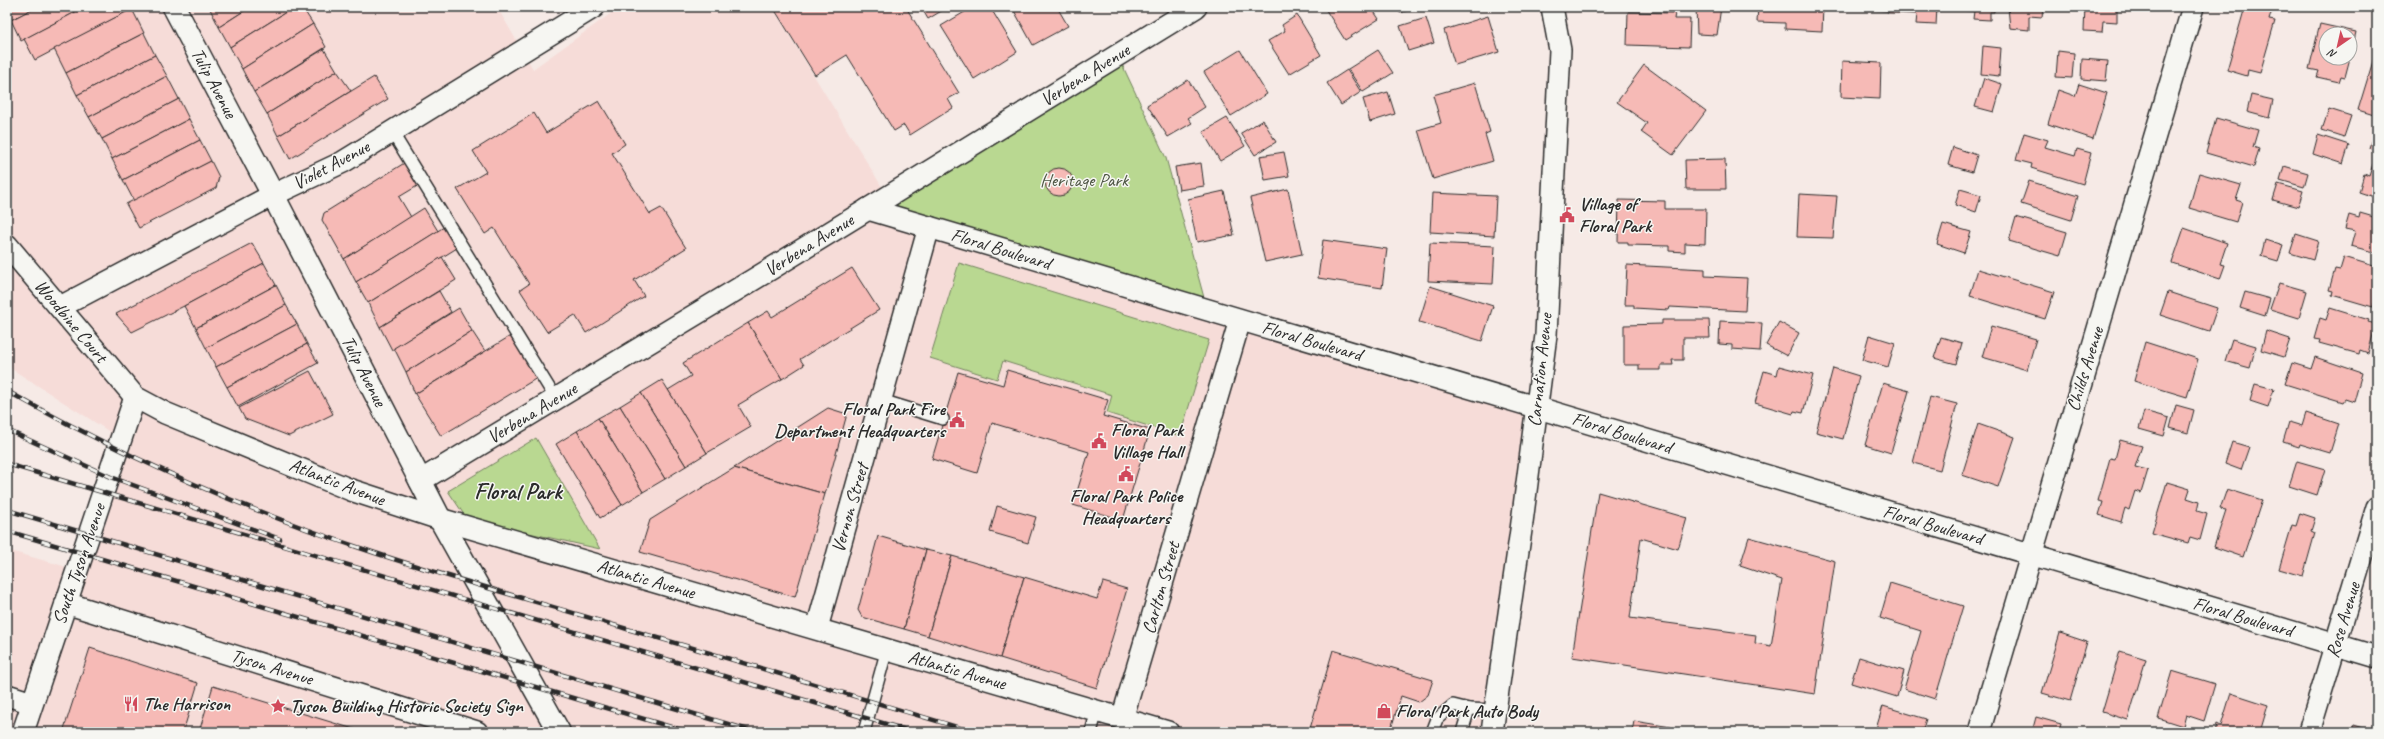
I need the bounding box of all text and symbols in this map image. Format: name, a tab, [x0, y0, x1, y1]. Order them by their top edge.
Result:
north arrow	[2318, 26, 2358, 66]
street label: Verbena Avenue	[1036, 37, 1136, 112]
street label: Tulip Avenue	[185, 44, 243, 124]
text: N	[2324, 45, 2339, 62]
street label: Violet Avenue	[288, 134, 375, 195]
park label: Heritage Park	[1040, 168, 1129, 192]
place label: Village of Floral Park	[1579, 192, 1653, 238]
public building icon: Village of Floral Park	[1558, 206, 1576, 224]
street label: Verbena Avenue	[760, 207, 860, 282]
street label: Floral Boulevard	[948, 222, 1057, 277]
street label: Woodbine Court	[29, 274, 114, 369]
street label: Carnation Avenue	[1522, 310, 1558, 428]
street label: Floral Boulevard	[1259, 315, 1368, 368]
street label: Childs Avenue	[2061, 322, 2110, 414]
street label: Tulip Avenue	[336, 332, 393, 412]
street label: Verbena Avenue	[483, 376, 583, 449]
place label: Floral Park Fire Department Headquarters	[774, 397, 947, 443]
street label: Floral Boulevard	[1569, 406, 1678, 461]
public building icon: Floral Park Fire Department Headquarters	[948, 411, 966, 429]
place label: Floral Park Village Hall	[1111, 418, 1186, 464]
public building icon: Floral Park Village Hall	[1090, 432, 1108, 450]
street label: Atlantic Avenue	[286, 453, 390, 512]
street label: Vernon Street	[826, 458, 875, 555]
public building icon: Floral Park Police Headquarters	[1117, 465, 1135, 483]
district label: Floral Park	[474, 477, 564, 506]
place label: Floral Park Police Headquarters	[1070, 484, 1184, 530]
street label: South Tyson Avenue	[47, 499, 111, 628]
street label: Floral Boulevard	[1880, 499, 1989, 552]
street label: Carlton Street	[1136, 538, 1186, 637]
street label: Atlantic Avenue	[594, 554, 699, 605]
street label: Rose Avenue	[2320, 578, 2366, 661]
street label: Floral Boulevard	[2190, 591, 2299, 644]
street label: Tyson Avenue	[228, 643, 318, 691]
street label: Atlantic Avenue	[905, 645, 1010, 696]
place label: The Harrison	[143, 692, 231, 716]
place label: Tyson Building Historic Society Sign	[290, 694, 524, 718]
restaurant icon: The Harrison	[122, 695, 140, 713]
place icon: Tyson Building Historic Society Sign	[269, 697, 287, 715]
place label: Floral Park Auto Body	[1396, 699, 1540, 723]
shop icon: Floral Park Auto Body	[1375, 702, 1393, 720]

